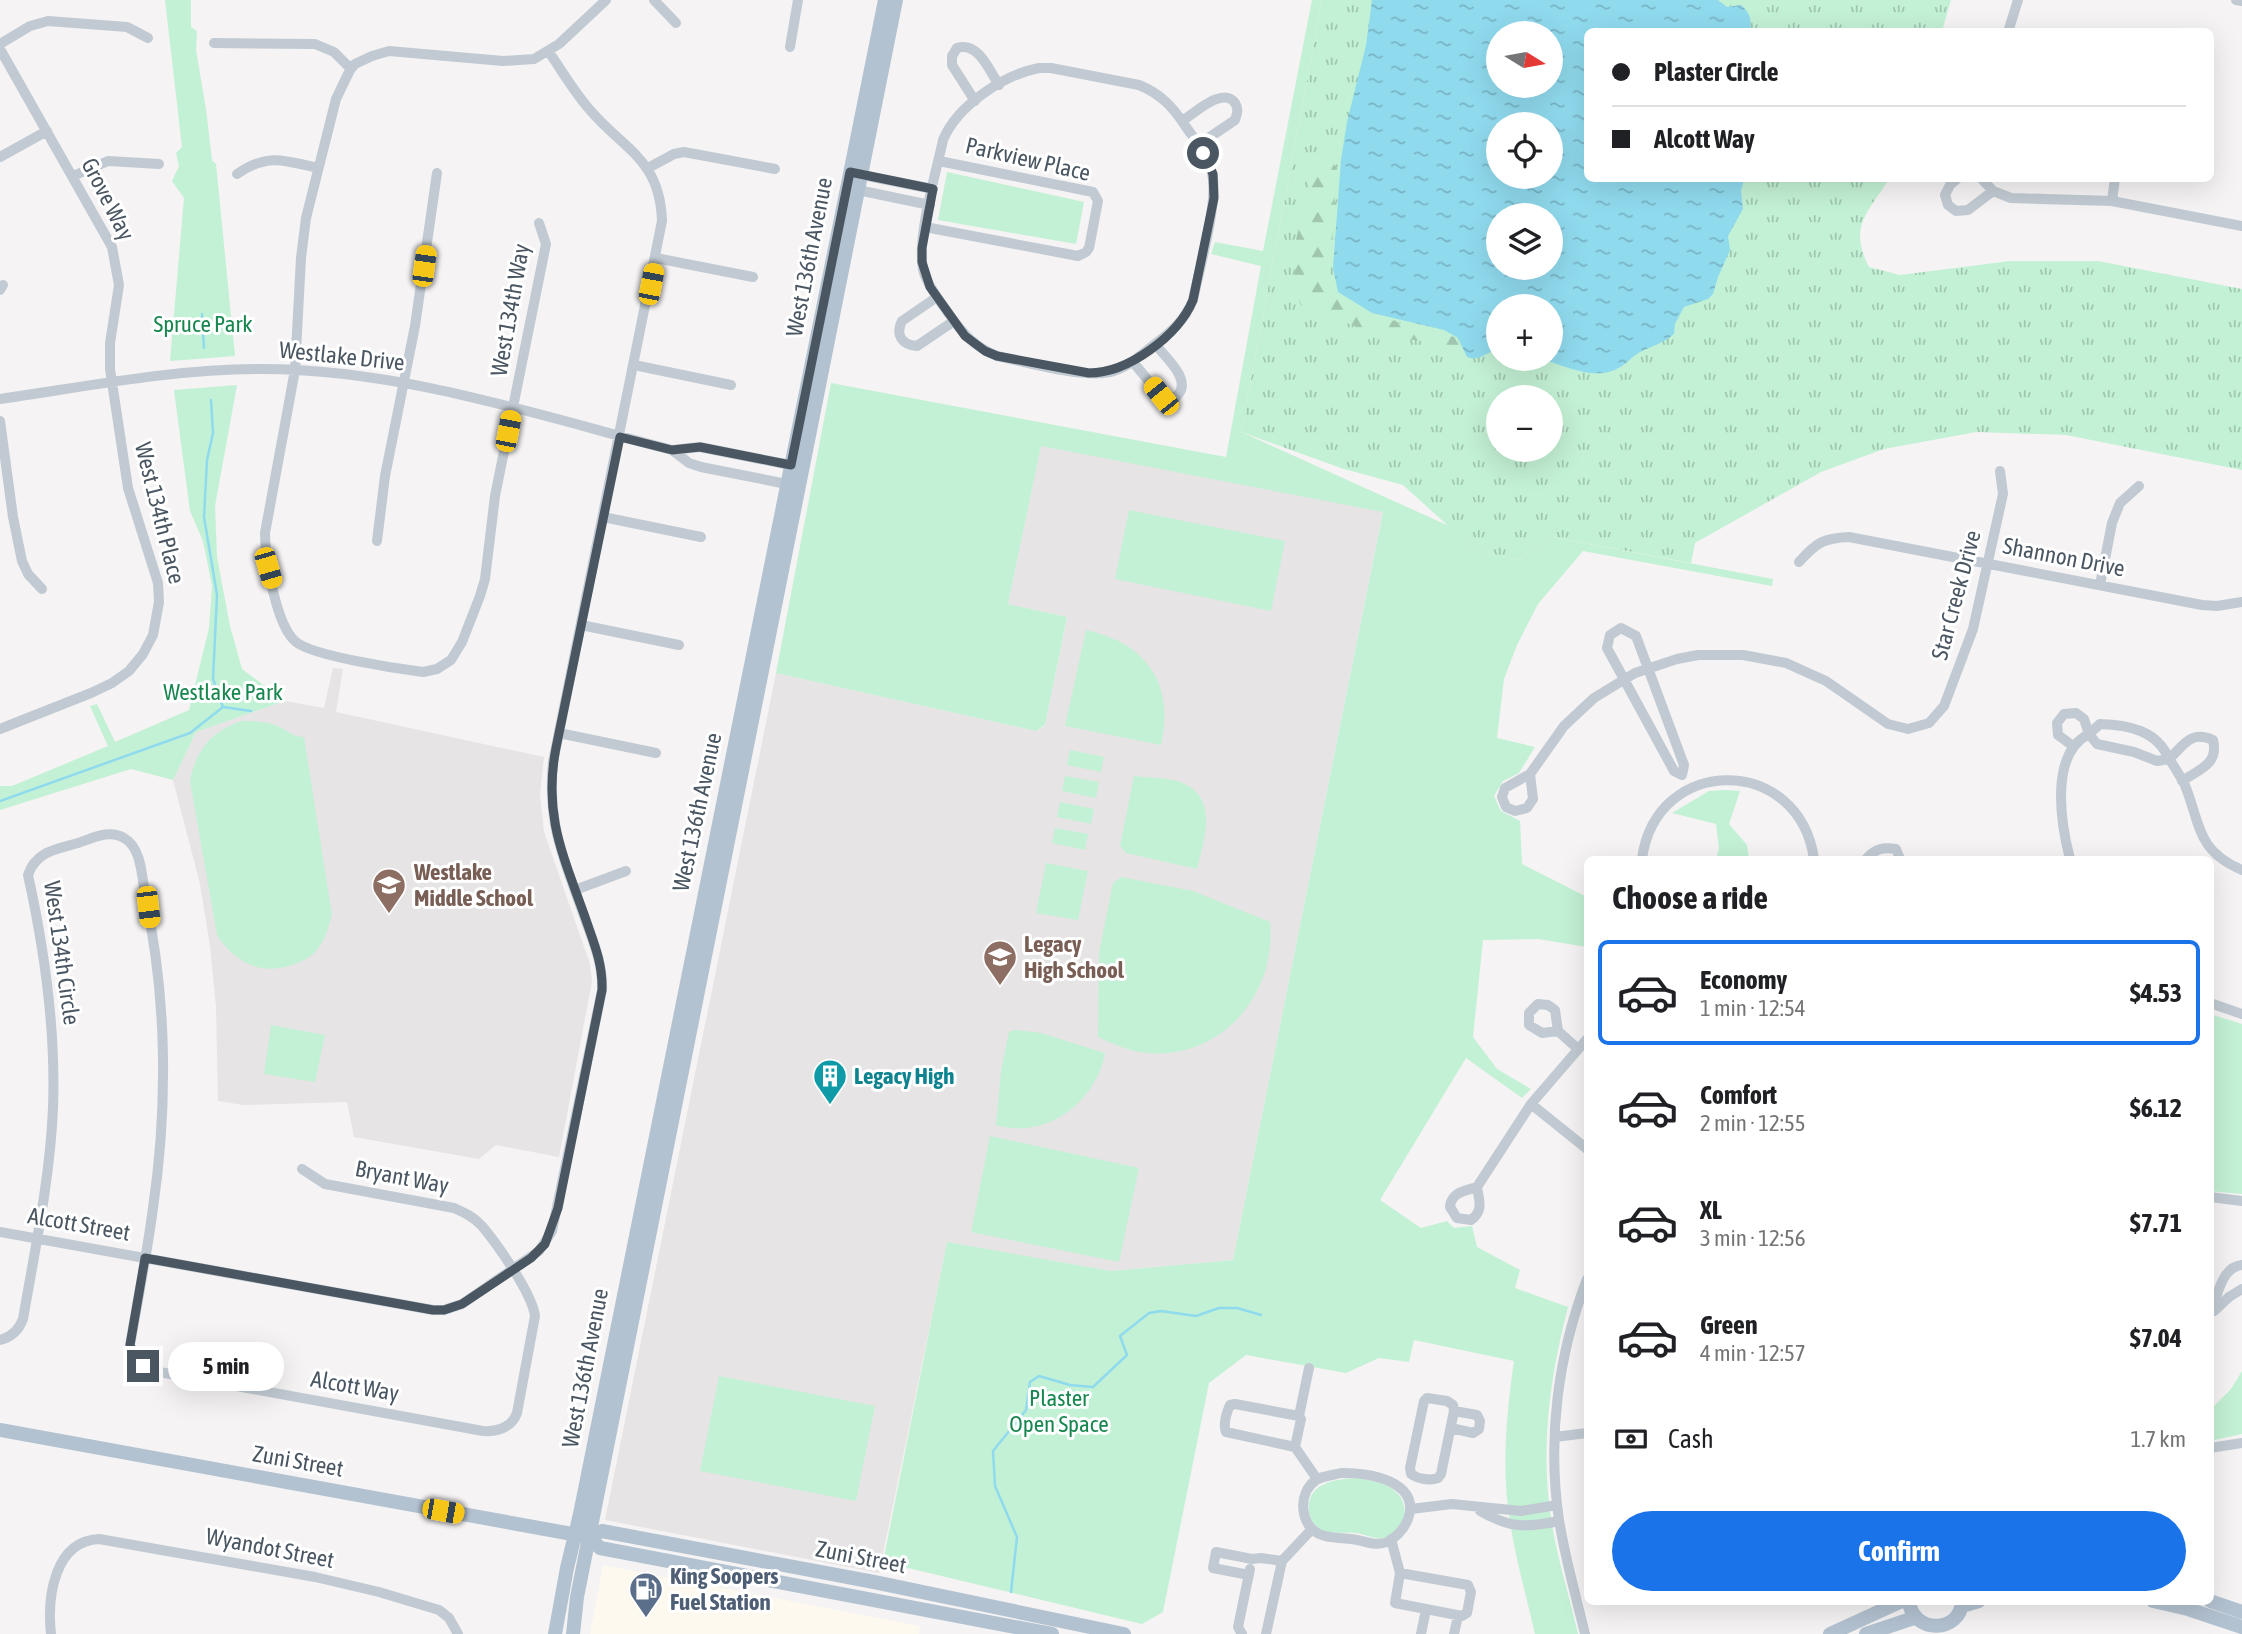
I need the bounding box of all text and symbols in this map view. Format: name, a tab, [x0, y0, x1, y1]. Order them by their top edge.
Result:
north arrow	[1486, 21, 1563, 98]
map controls	[1486, 21, 1563, 462]
text: Plaster Circle	[1654, 57, 1779, 87]
button: locate	[1486, 112, 1563, 189]
text: Alcott Way	[1654, 124, 1755, 154]
street label: Parkview Place	[963, 132, 1093, 186]
route start	[1187, 137, 1219, 169]
street label: Grove Way	[76, 154, 140, 244]
street label: West 136th Avenue	[781, 175, 837, 339]
button: layers	[1486, 203, 1563, 280]
street label: West 134th Way	[486, 242, 534, 378]
car	[411, 244, 438, 288]
car	[637, 261, 666, 307]
button: +	[1486, 294, 1563, 371]
park label: Spruce Park	[154, 311, 252, 337]
street label: Westlake Drive	[278, 336, 406, 376]
car	[1140, 373, 1183, 419]
button: −	[1486, 385, 1563, 462]
car	[494, 408, 523, 454]
street label: West 134th Place	[130, 440, 190, 586]
street label: Star Creek Drive	[1926, 528, 1986, 662]
street label: Shannon Drive	[2001, 532, 2127, 582]
car	[253, 545, 284, 591]
park label: Westlake Park	[163, 679, 283, 705]
street label: West 136th Avenue	[668, 730, 726, 894]
place label: Westlake Middle School	[413, 859, 534, 911]
school or university icon: Westlake Middle School	[370, 866, 408, 915]
street label: West 134th Circle	[39, 879, 85, 1027]
text: Choose a ride	[1612, 879, 1768, 916]
car	[136, 885, 161, 929]
place label: Legacy High School	[1024, 931, 1125, 983]
school or university icon: Legacy High School	[981, 938, 1019, 987]
icon: car	[1616, 961, 1679, 1024]
text: Economy	[1700, 965, 1787, 995]
text: $4.53	[2130, 978, 2182, 1008]
text: 1 min · 12:54	[1700, 995, 1806, 1021]
building icon: Legacy High	[811, 1057, 849, 1106]
place label: Legacy High	[854, 1063, 954, 1089]
icon: car	[1616, 1076, 1679, 1139]
text: Comfort	[1700, 1080, 1777, 1110]
text: $6.12	[2130, 1093, 2182, 1123]
text: 2 min · 12:55	[1700, 1110, 1806, 1136]
street label: Bryant Way	[353, 1155, 451, 1199]
icon: car	[1616, 1191, 1679, 1254]
text: XL	[1700, 1195, 1722, 1225]
street label: Alcott Street	[26, 1202, 132, 1246]
text: $7.71	[2130, 1208, 2182, 1238]
text: 3 min · 12:56	[1700, 1225, 1806, 1251]
street label: West 136th Avenue	[557, 1286, 613, 1450]
icon: car	[1616, 1306, 1679, 1369]
text: Green	[1700, 1310, 1758, 1340]
text: $7.04	[2130, 1323, 2182, 1353]
text: 4 min · 12:57	[1700, 1340, 1806, 1366]
callout: 5 min	[168, 1342, 283, 1390]
route end	[127, 1350, 159, 1382]
text: 5 min	[203, 1353, 249, 1379]
street label: Alcott Way	[309, 1365, 401, 1407]
park label: Plaster Open Space	[1009, 1385, 1109, 1437]
icon: cash	[1612, 1420, 1650, 1458]
text: Cash	[1668, 1424, 1714, 1454]
text: 1.7 km	[2130, 1426, 2186, 1452]
street label: Zuni Street	[251, 1440, 345, 1482]
car	[421, 1497, 466, 1525]
button: Confirm	[1612, 1511, 2186, 1591]
street label: Wyandot Street	[204, 1523, 336, 1573]
street label: Zuni Street	[814, 1536, 908, 1578]
place label: King Soopers Fuel Station	[670, 1563, 778, 1615]
fuel station icon: King Soopers Fuel Station	[627, 1570, 665, 1619]

